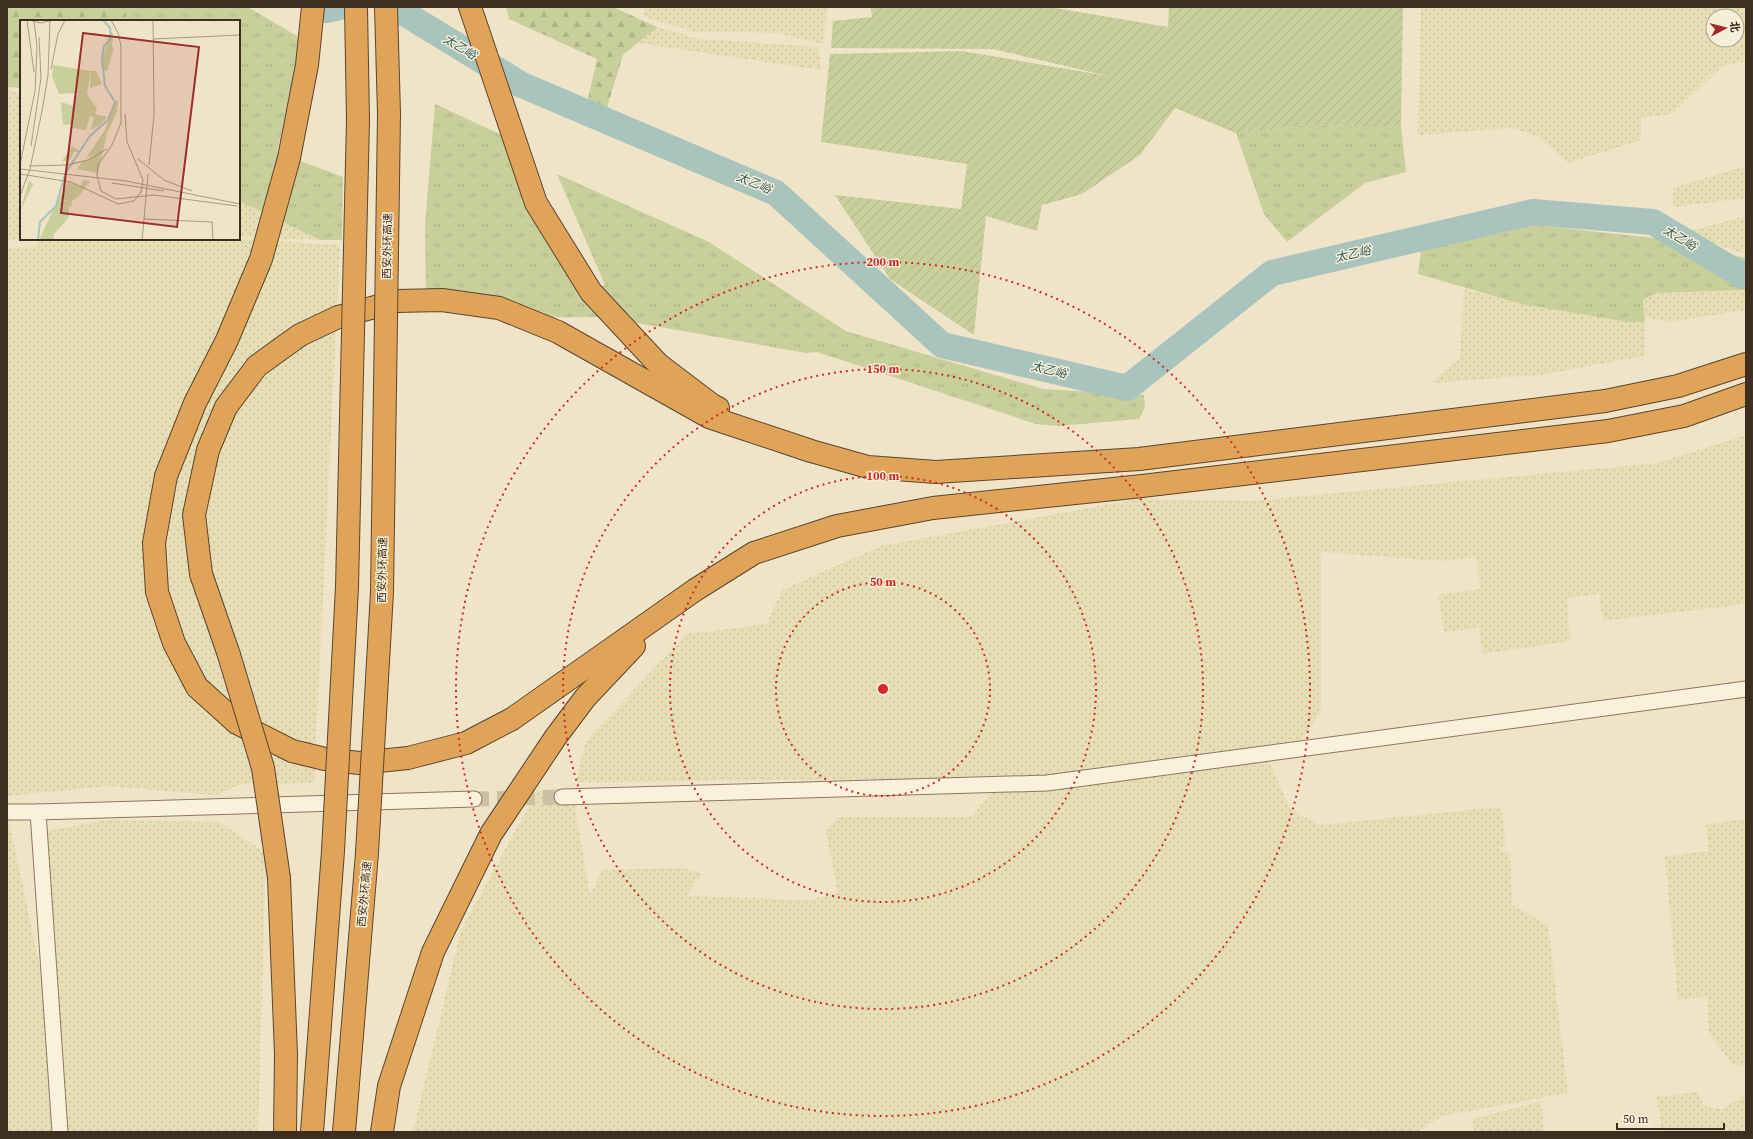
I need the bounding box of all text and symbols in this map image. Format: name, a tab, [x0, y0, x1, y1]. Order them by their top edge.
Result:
north arrow	[1705, 8, 1745, 48]
inset map	[20, 20, 240, 240]
text: 北	[1726, 20, 1743, 33]
water label: 太乙峪	[440, 31, 481, 64]
water label: 太乙峪	[734, 169, 776, 198]
street label: 西安外环高速	[379, 213, 396, 279]
water label: 太乙峪	[1660, 222, 1701, 255]
water label: 太乙峪	[1334, 242, 1374, 266]
text: 200 m	[867, 254, 900, 270]
water label: 太乙峪	[1030, 358, 1070, 382]
text: 150 m	[867, 361, 900, 377]
text: 100 m	[867, 468, 900, 484]
street label: 西安外环高速	[374, 537, 391, 603]
text: 50 m	[870, 574, 896, 590]
centre of rings	[876, 682, 890, 696]
street label: 西安外环高速	[354, 861, 375, 928]
scale bar	[1617, 1105, 1724, 1131]
text: 50 m	[1623, 1111, 1649, 1127]

